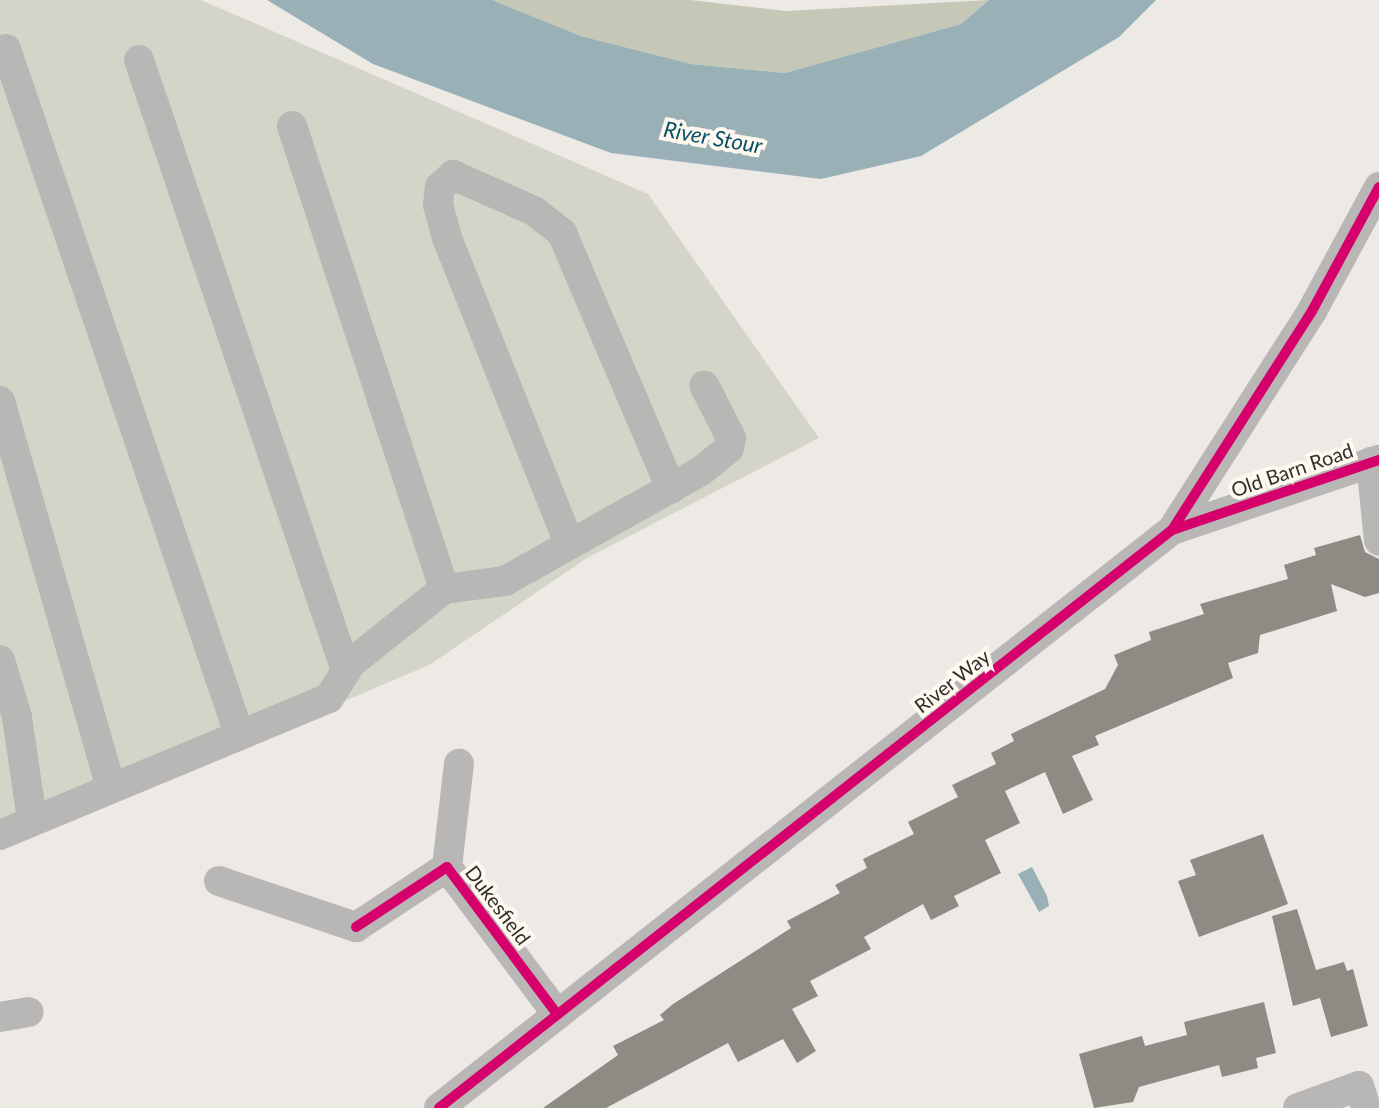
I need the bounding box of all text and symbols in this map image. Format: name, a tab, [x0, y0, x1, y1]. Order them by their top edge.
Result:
water label: River Stour	[661, 115, 765, 159]
street label: Old Barn Road	[1228, 438, 1356, 502]
street label: River Way	[909, 644, 995, 718]
street label: Dukesfield	[460, 861, 536, 949]

